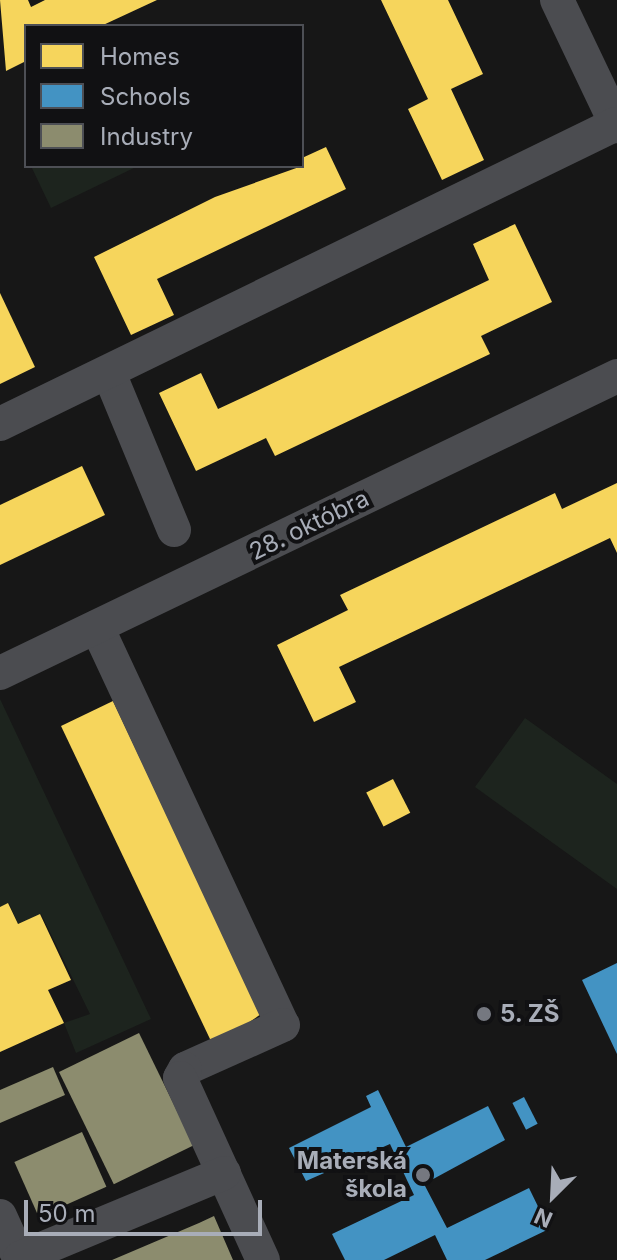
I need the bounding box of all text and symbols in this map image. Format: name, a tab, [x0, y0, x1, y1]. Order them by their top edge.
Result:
legend	[24, 24, 304, 168]
text: Homes	[100, 42, 180, 71]
text: Schools	[100, 82, 191, 111]
text: Industry	[100, 122, 193, 151]
street label: 28. októbra	[245, 484, 373, 566]
place label: 5. ZŠ	[500, 1000, 560, 1028]
marker: 5. ZŠ	[475, 1005, 493, 1023]
place label: Materská škola	[297, 1147, 407, 1203]
north arrow	[513, 1156, 593, 1236]
marker: Materská škola	[414, 1166, 432, 1184]
scale bar	[28, 1184, 266, 1234]
text: 50 m	[38, 1199, 96, 1228]
text: N	[530, 1203, 556, 1233]

